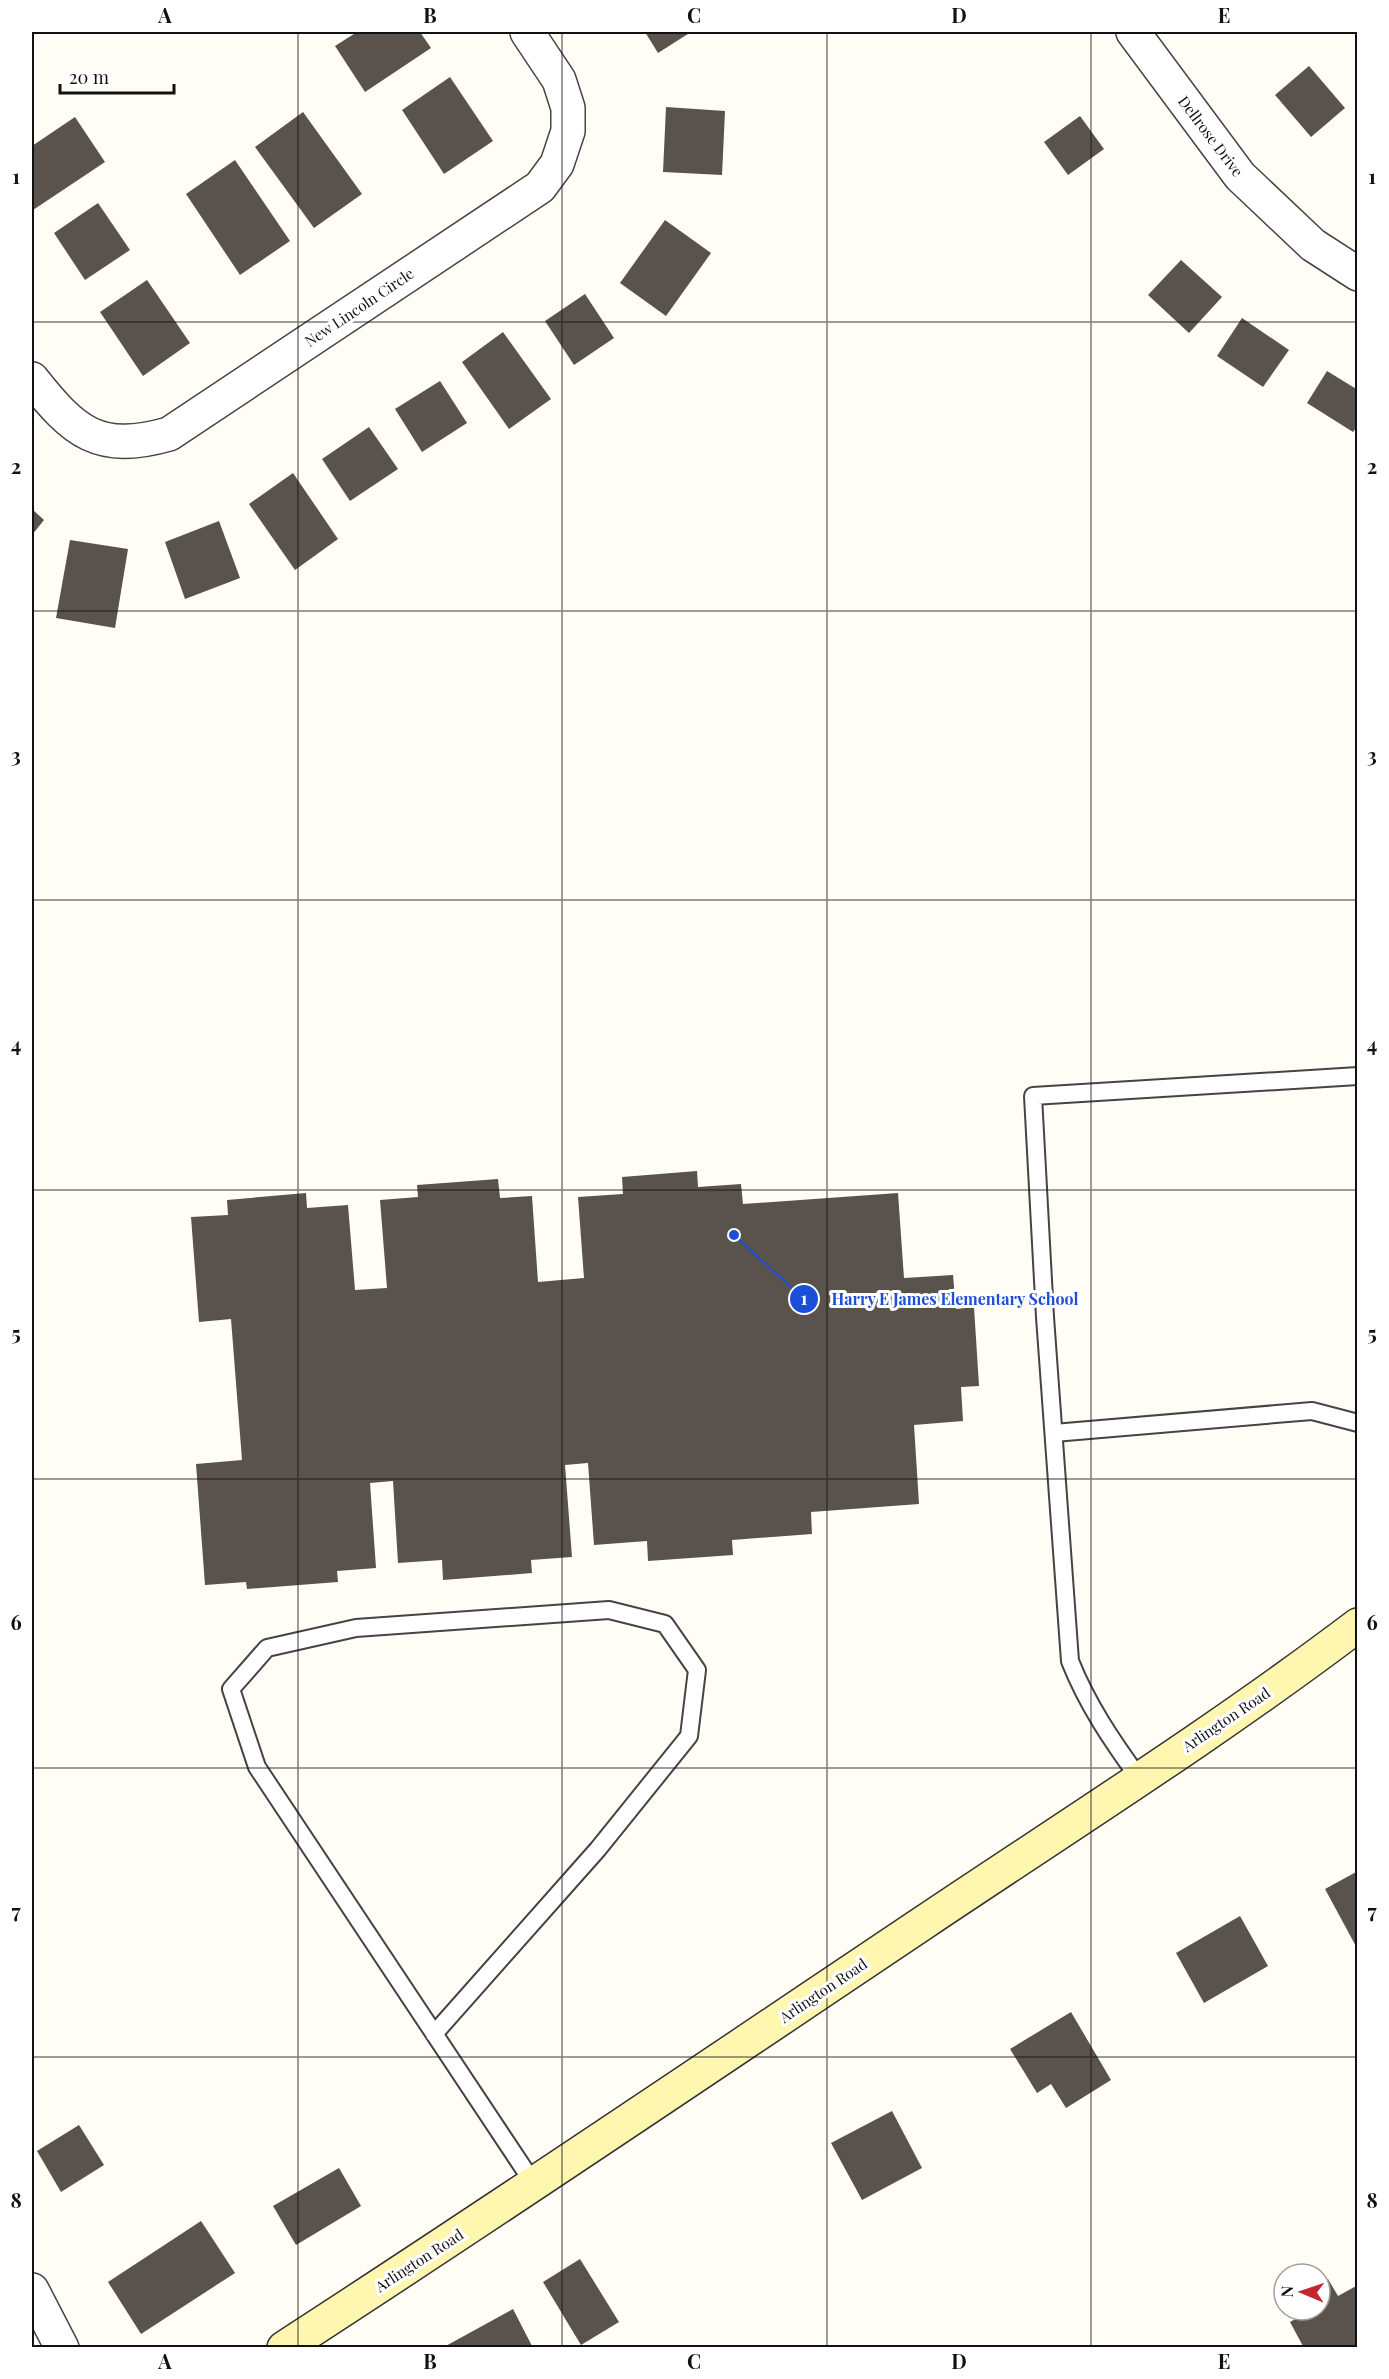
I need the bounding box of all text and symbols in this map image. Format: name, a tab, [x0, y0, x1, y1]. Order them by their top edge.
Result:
text: A	[157, 1, 172, 28]
text: B	[423, 1, 437, 28]
text: C	[687, 1, 701, 28]
text: D	[951, 1, 967, 28]
text: E	[1218, 1, 1230, 28]
scale bar	[60, 57, 174, 95]
text: 20 m	[69, 65, 109, 89]
street label: Dellrose Drive	[1174, 92, 1248, 180]
text: 1	[12, 162, 20, 189]
text: 1	[1368, 162, 1376, 189]
street label: New Lincoln Circle	[301, 263, 417, 351]
text: 2	[11, 452, 21, 479]
text: 2	[1367, 452, 1377, 479]
text: 3	[11, 741, 21, 768]
text: 3	[1367, 741, 1377, 768]
text: 4	[11, 1030, 21, 1057]
text: 4	[1367, 1030, 1377, 1057]
callout: Harry E James Elementary School	[789, 1282, 1091, 1316]
text: 1	[801, 1286, 808, 1310]
text: Harry E James Elementary School	[832, 1288, 1078, 1309]
text: 5	[11, 1319, 21, 1346]
text: 5	[1367, 1319, 1377, 1346]
text: 6	[10, 1608, 22, 1635]
text: 6	[1366, 1608, 1378, 1635]
street label: Arlington Road	[1177, 1682, 1274, 1756]
text: 7	[11, 1897, 21, 1924]
text: 7	[1367, 1897, 1377, 1924]
street label: Arlington Road	[774, 1953, 871, 2027]
text: 8	[10, 2186, 22, 2213]
text: 8	[1366, 2186, 1378, 2213]
street label: Arlington Road	[370, 2224, 467, 2297]
north arrow	[1272, 2262, 1332, 2322]
text: N	[1276, 2285, 1297, 2298]
text: A	[157, 2347, 172, 2374]
text: B	[423, 2347, 437, 2374]
text: C	[687, 2347, 701, 2374]
text: D	[951, 2347, 967, 2374]
text: E	[1218, 2347, 1230, 2374]

